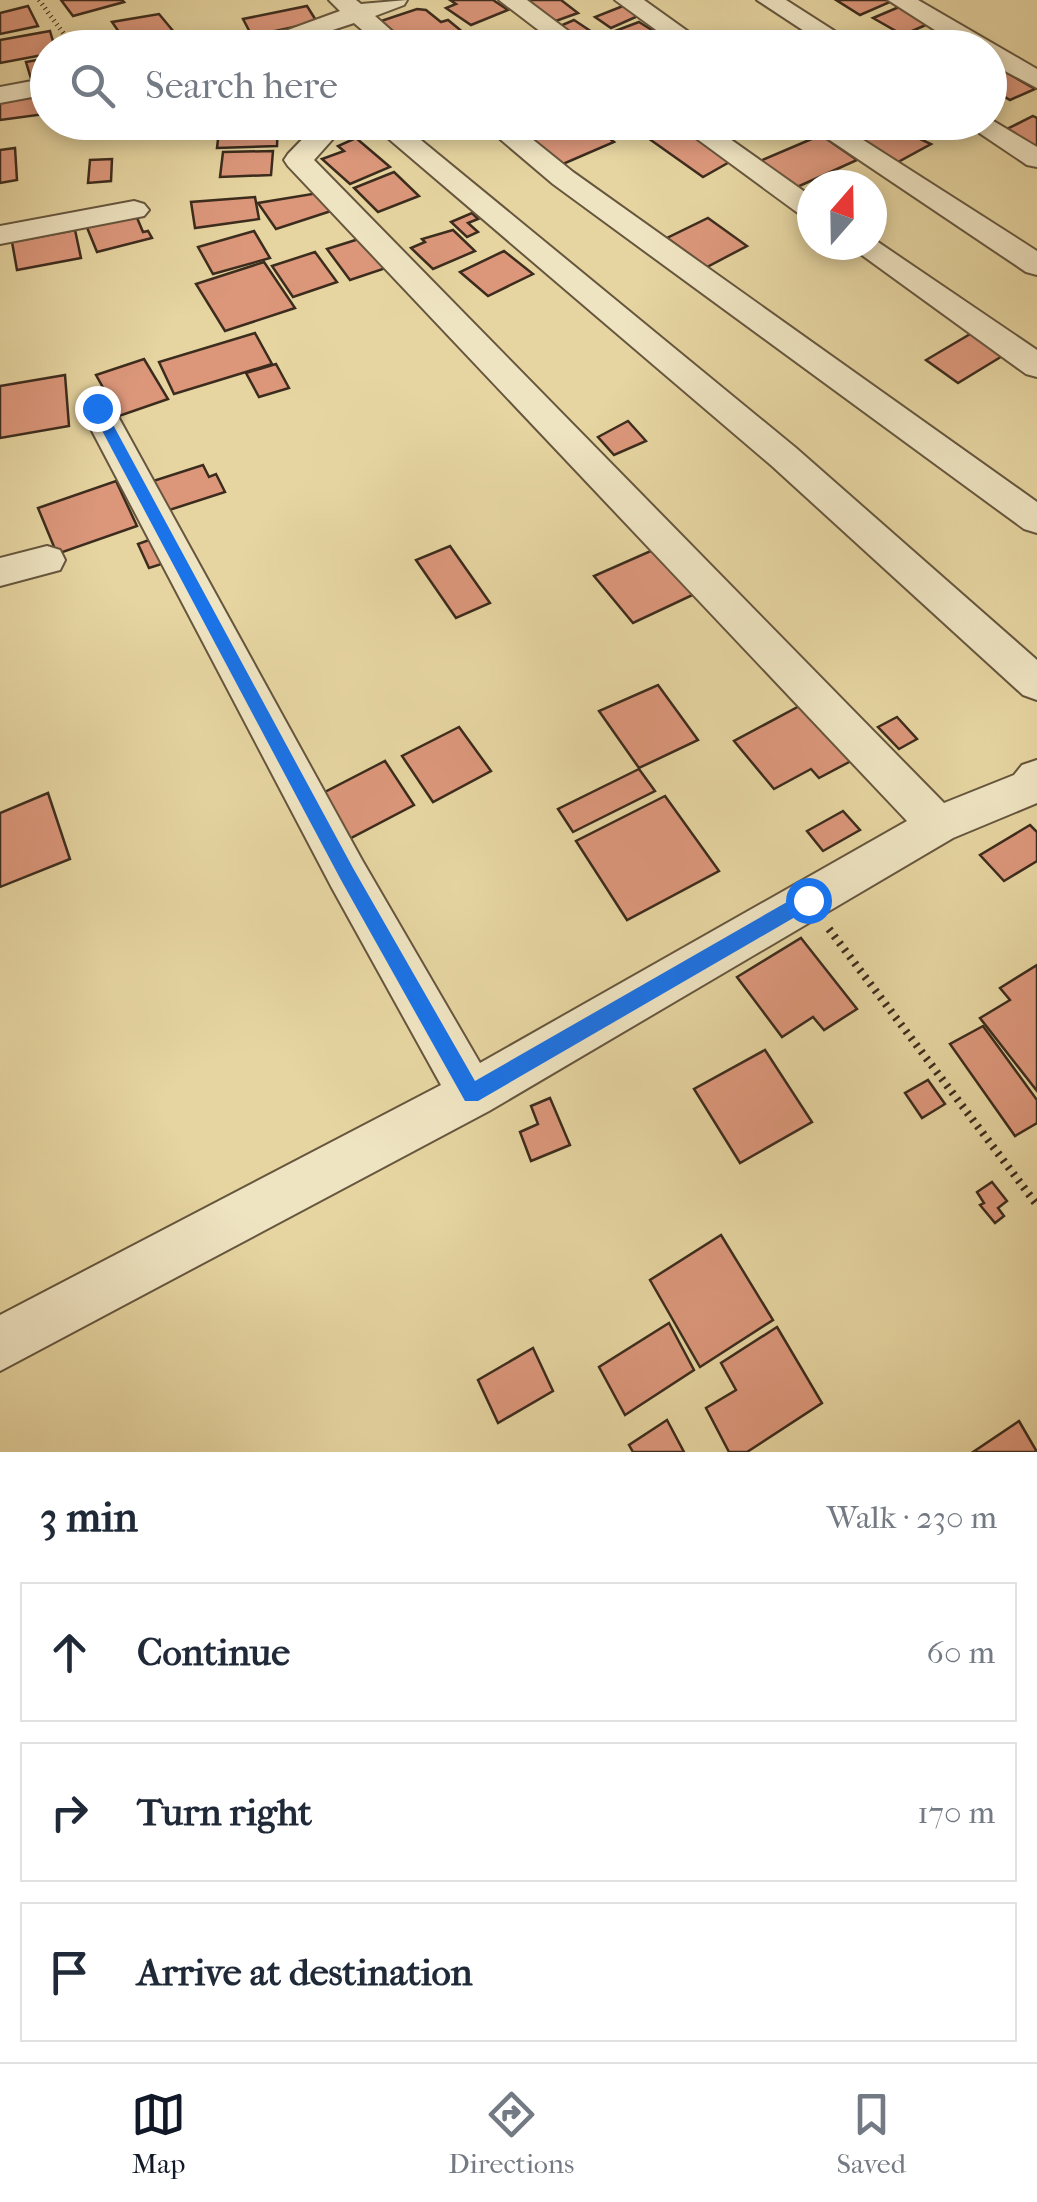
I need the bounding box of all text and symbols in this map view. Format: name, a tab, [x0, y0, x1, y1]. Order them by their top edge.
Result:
search box	[30, 30, 1007, 140]
icon: search	[65, 58, 120, 113]
text: Search here	[145, 63, 338, 108]
north arrow	[797, 170, 887, 260]
route end	[75, 386, 121, 432]
route start	[786, 878, 832, 924]
text: 3 min	[40, 1493, 138, 1542]
text: Walk · 230 m	[827, 1499, 997, 1536]
icon: ahead	[42, 1625, 97, 1680]
text: Continue	[137, 1630, 290, 1675]
text: 60 m	[927, 1634, 995, 1671]
icon: right	[42, 1785, 97, 1840]
text: Turn right	[137, 1790, 312, 1835]
text: 170 m	[917, 1794, 995, 1831]
icon: arrive	[42, 1945, 97, 2000]
text: Arrive at destination	[137, 1950, 473, 1995]
tab: Map	[131, 2087, 186, 2180]
tab: Directions	[448, 2087, 574, 2180]
tab: Saved	[836, 2087, 906, 2180]

